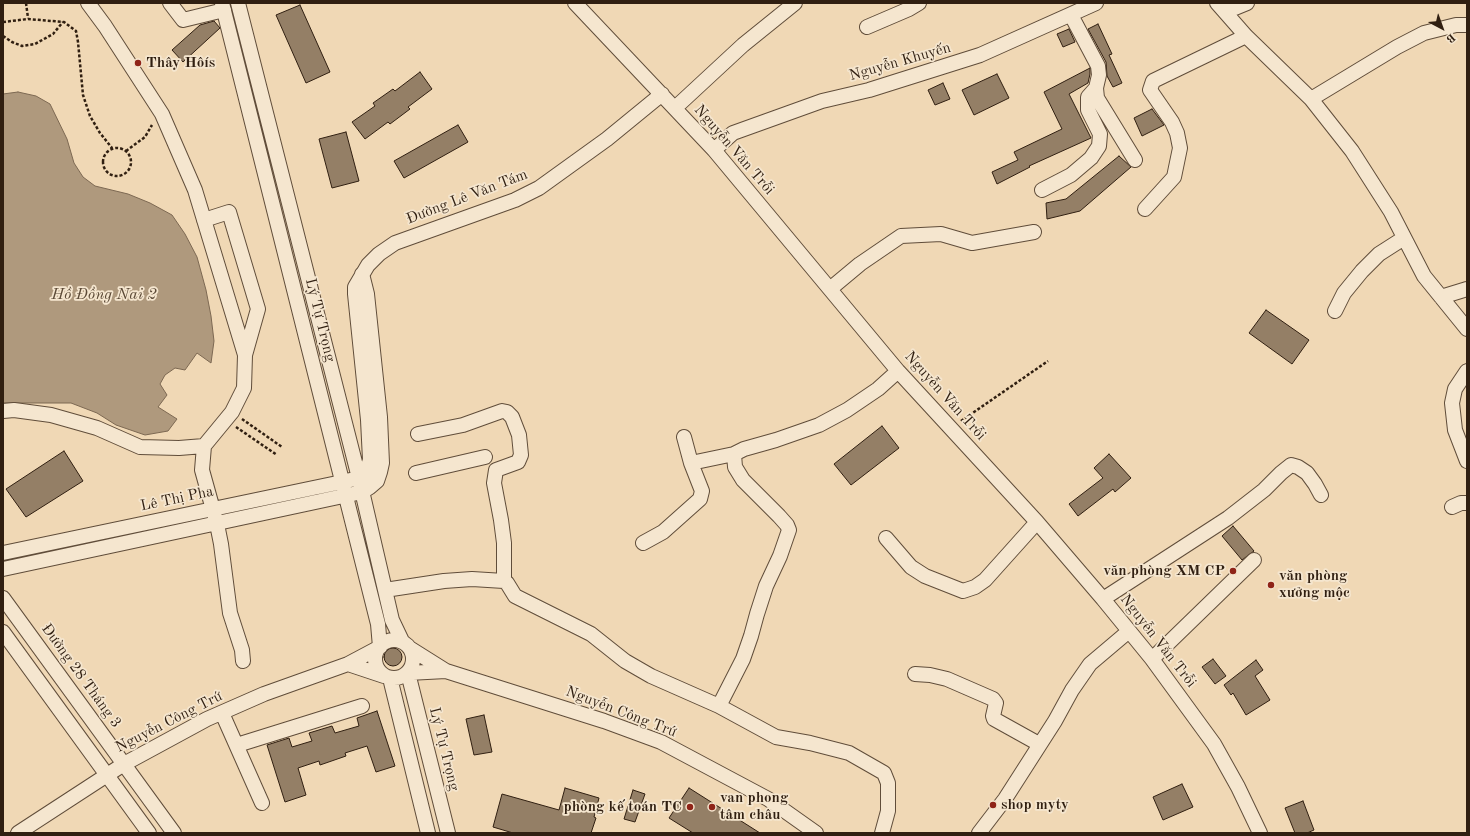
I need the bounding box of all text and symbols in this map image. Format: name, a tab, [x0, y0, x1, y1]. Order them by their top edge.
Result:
north arrow	[1422, 8, 1462, 48]
text: B	[1444, 31, 1457, 44]
street label: Nguyễn Khuyến	[847, 39, 953, 85]
place label: Thây Hôís	[146, 54, 215, 72]
marker: Thây Hôís	[133, 58, 143, 68]
street label: Nguyễn Văn Trỗi	[690, 101, 778, 199]
street label: Đường Lê Văn Tám	[404, 166, 530, 228]
street label: Lý Tự Trọng	[301, 276, 339, 364]
water label: Hồ Đồng Nai 2	[51, 285, 157, 305]
street label: Nguyễn Văn Trỗi	[900, 348, 990, 444]
street label: Lê Thị Pha	[139, 482, 215, 516]
place label: văn phòng XM CP	[1103, 562, 1225, 580]
marker: văn phòng XM CP	[1228, 566, 1238, 576]
place label: văn phòng xưởng mộc	[1279, 567, 1350, 602]
marker: văn phòng xưởng mộc	[1266, 580, 1276, 590]
street label: Nguyễn Văn Trỗi	[1116, 591, 1200, 691]
street label: Đường 28 Tháng 3	[37, 620, 125, 732]
street label: Nguyễn Công Trứ	[563, 683, 679, 741]
street label: Nguyễn Công Trứ	[113, 687, 225, 757]
street label: Lý Tự Trọng	[425, 705, 463, 793]
place label: van phong tâm châu	[720, 789, 788, 824]
place label: shop myty	[1001, 796, 1069, 814]
place label: phòng kế toán TC	[564, 798, 682, 816]
marker: shop myty	[988, 800, 998, 810]
marker: phòng kế toán TC	[685, 802, 695, 812]
marker: van phong tâm châu	[707, 802, 717, 812]

